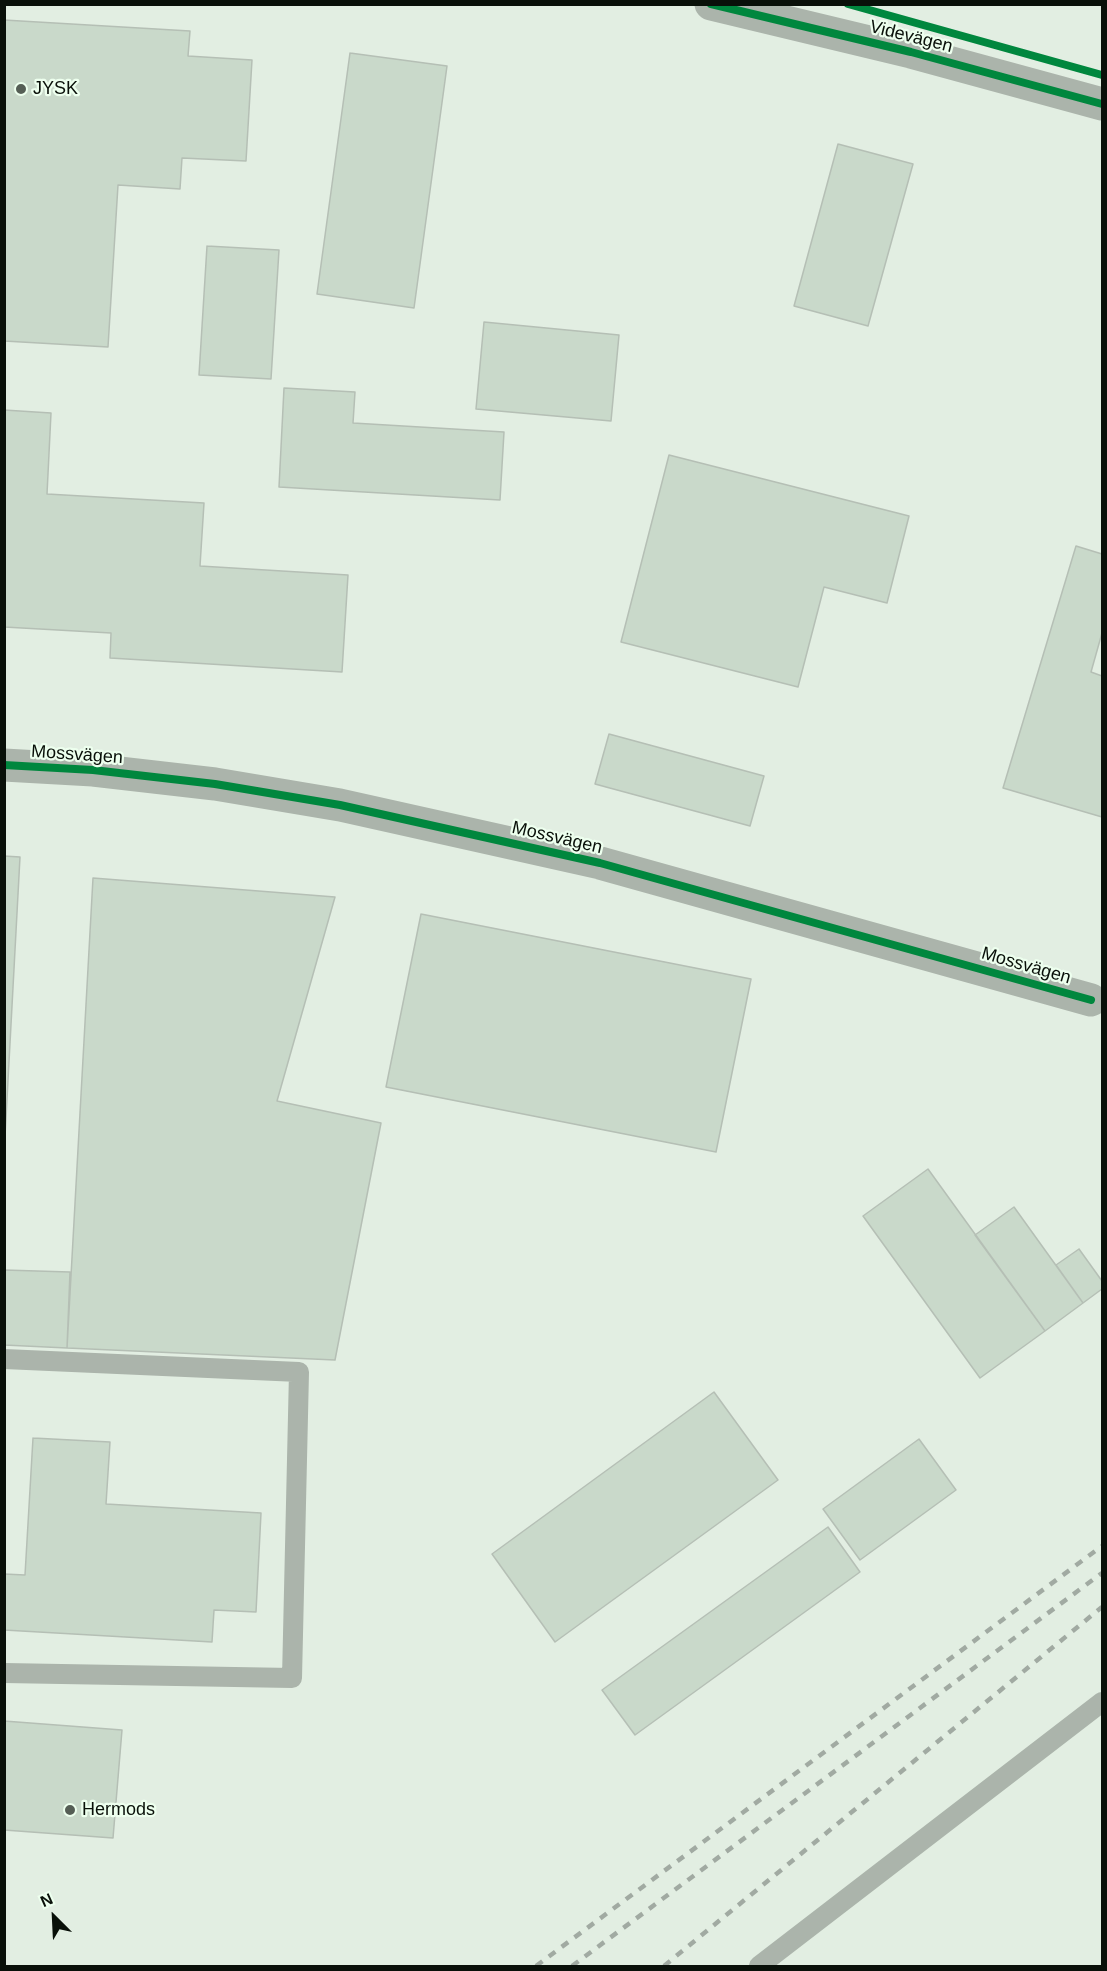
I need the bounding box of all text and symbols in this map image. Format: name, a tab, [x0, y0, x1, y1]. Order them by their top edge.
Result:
street label: Videvägen	[867, 16, 955, 58]
place label: JYSK	[33, 78, 78, 100]
marker: JYSK	[14, 82, 28, 96]
street label: Mossvägen	[30, 741, 124, 769]
street label: Mossvägen	[510, 817, 604, 859]
street label: Mossvägen	[979, 943, 1073, 989]
place label: Hermods	[82, 1799, 155, 1821]
marker: Hermods	[63, 1803, 77, 1817]
north arrow	[24, 1887, 84, 1947]
text: N	[38, 1890, 55, 1910]

